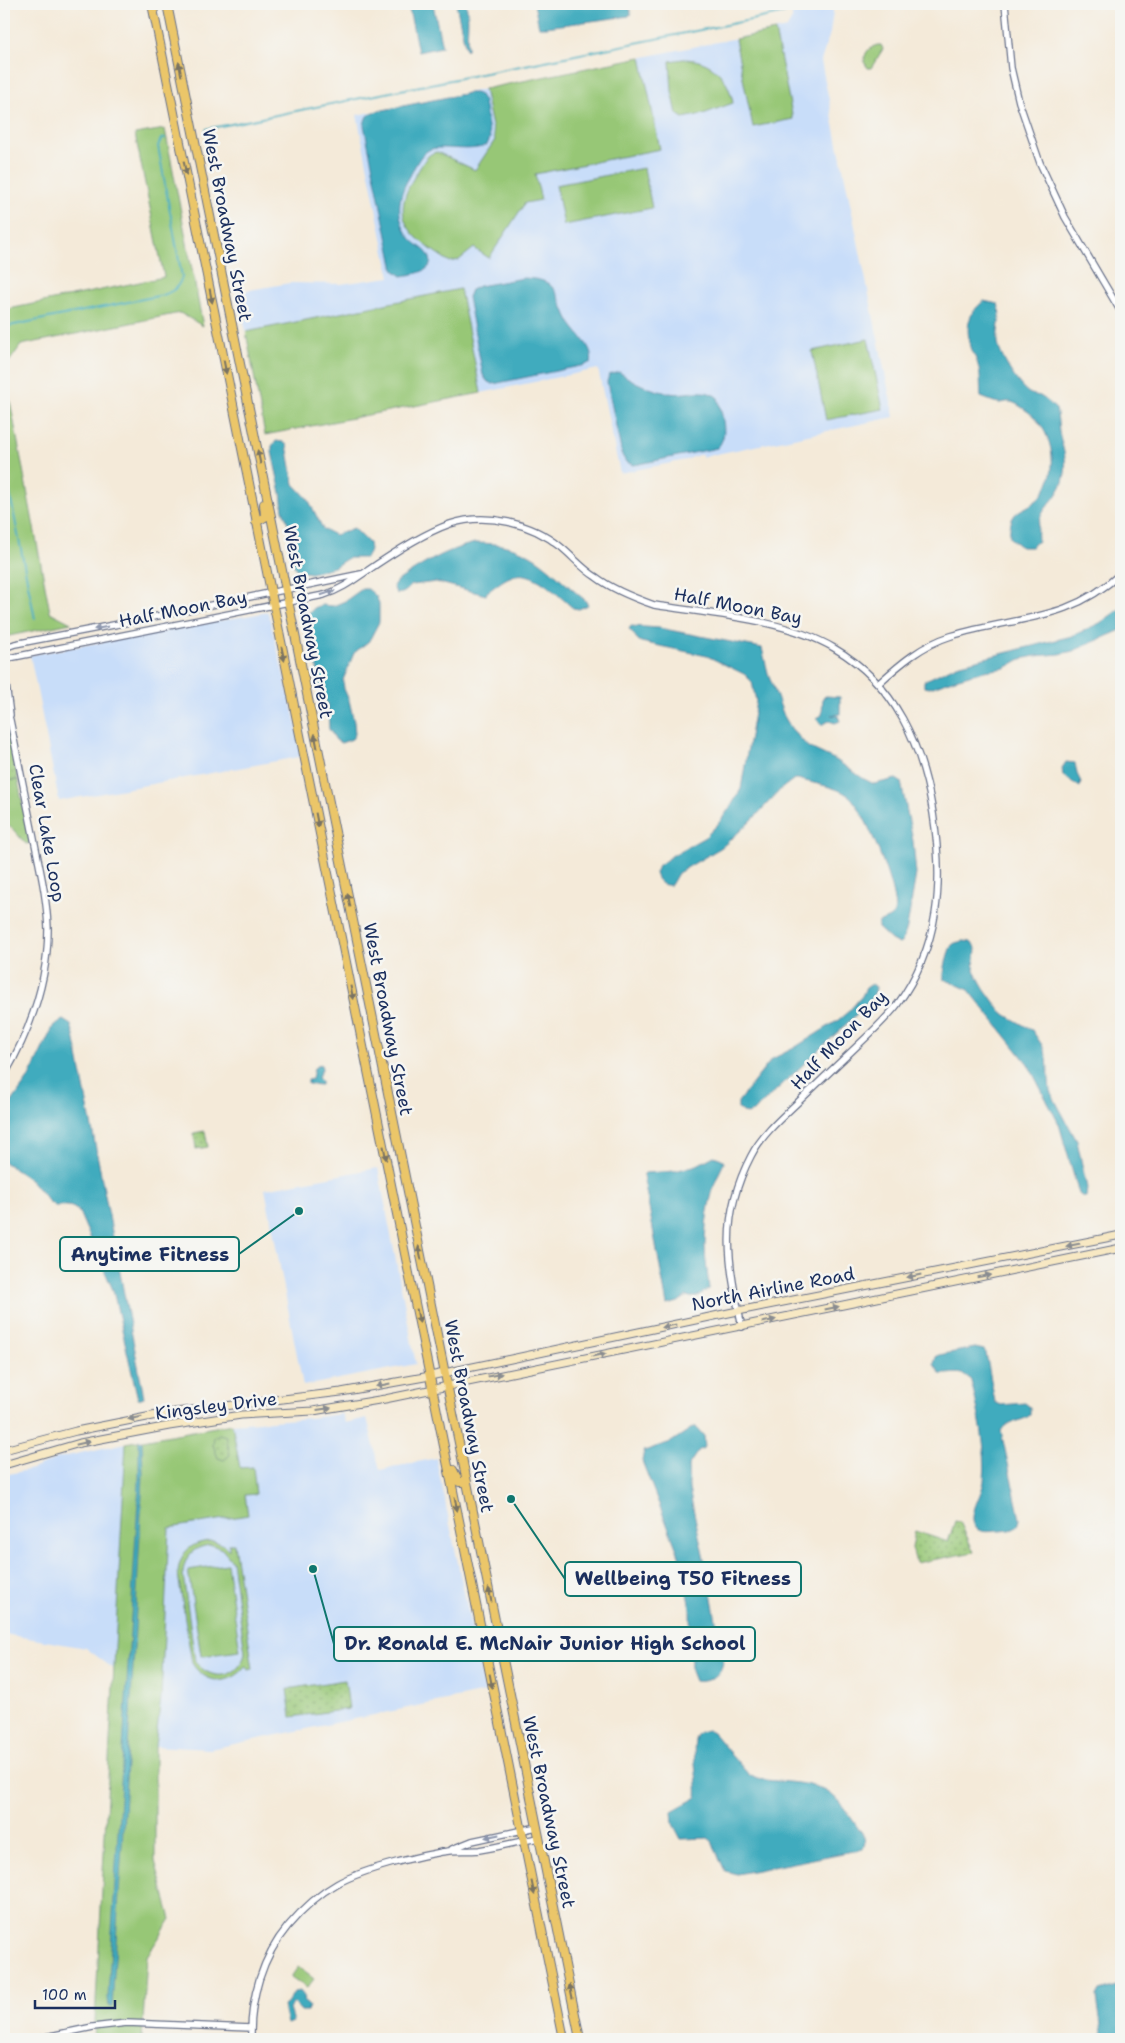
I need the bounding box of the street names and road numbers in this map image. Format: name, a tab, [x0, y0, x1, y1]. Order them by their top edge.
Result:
street label: West Broadway Street	[197, 127, 258, 324]
street label: West Broadway Street	[278, 524, 339, 721]
street label: Half Moon Bay	[672, 582, 804, 630]
street label: Half Moon Bay	[117, 585, 249, 633]
street label: Clear Lake Loop	[23, 762, 71, 904]
street label: West Broadway Street	[358, 921, 419, 1118]
street label: Half Moon Bay	[785, 985, 893, 1095]
street label: North Airline Road	[689, 1261, 857, 1317]
street label: West Broadway Street	[439, 1318, 500, 1515]
street label: Kingsley Drive	[154, 1387, 278, 1425]
street label: West Broadway Street	[517, 1714, 581, 1910]

